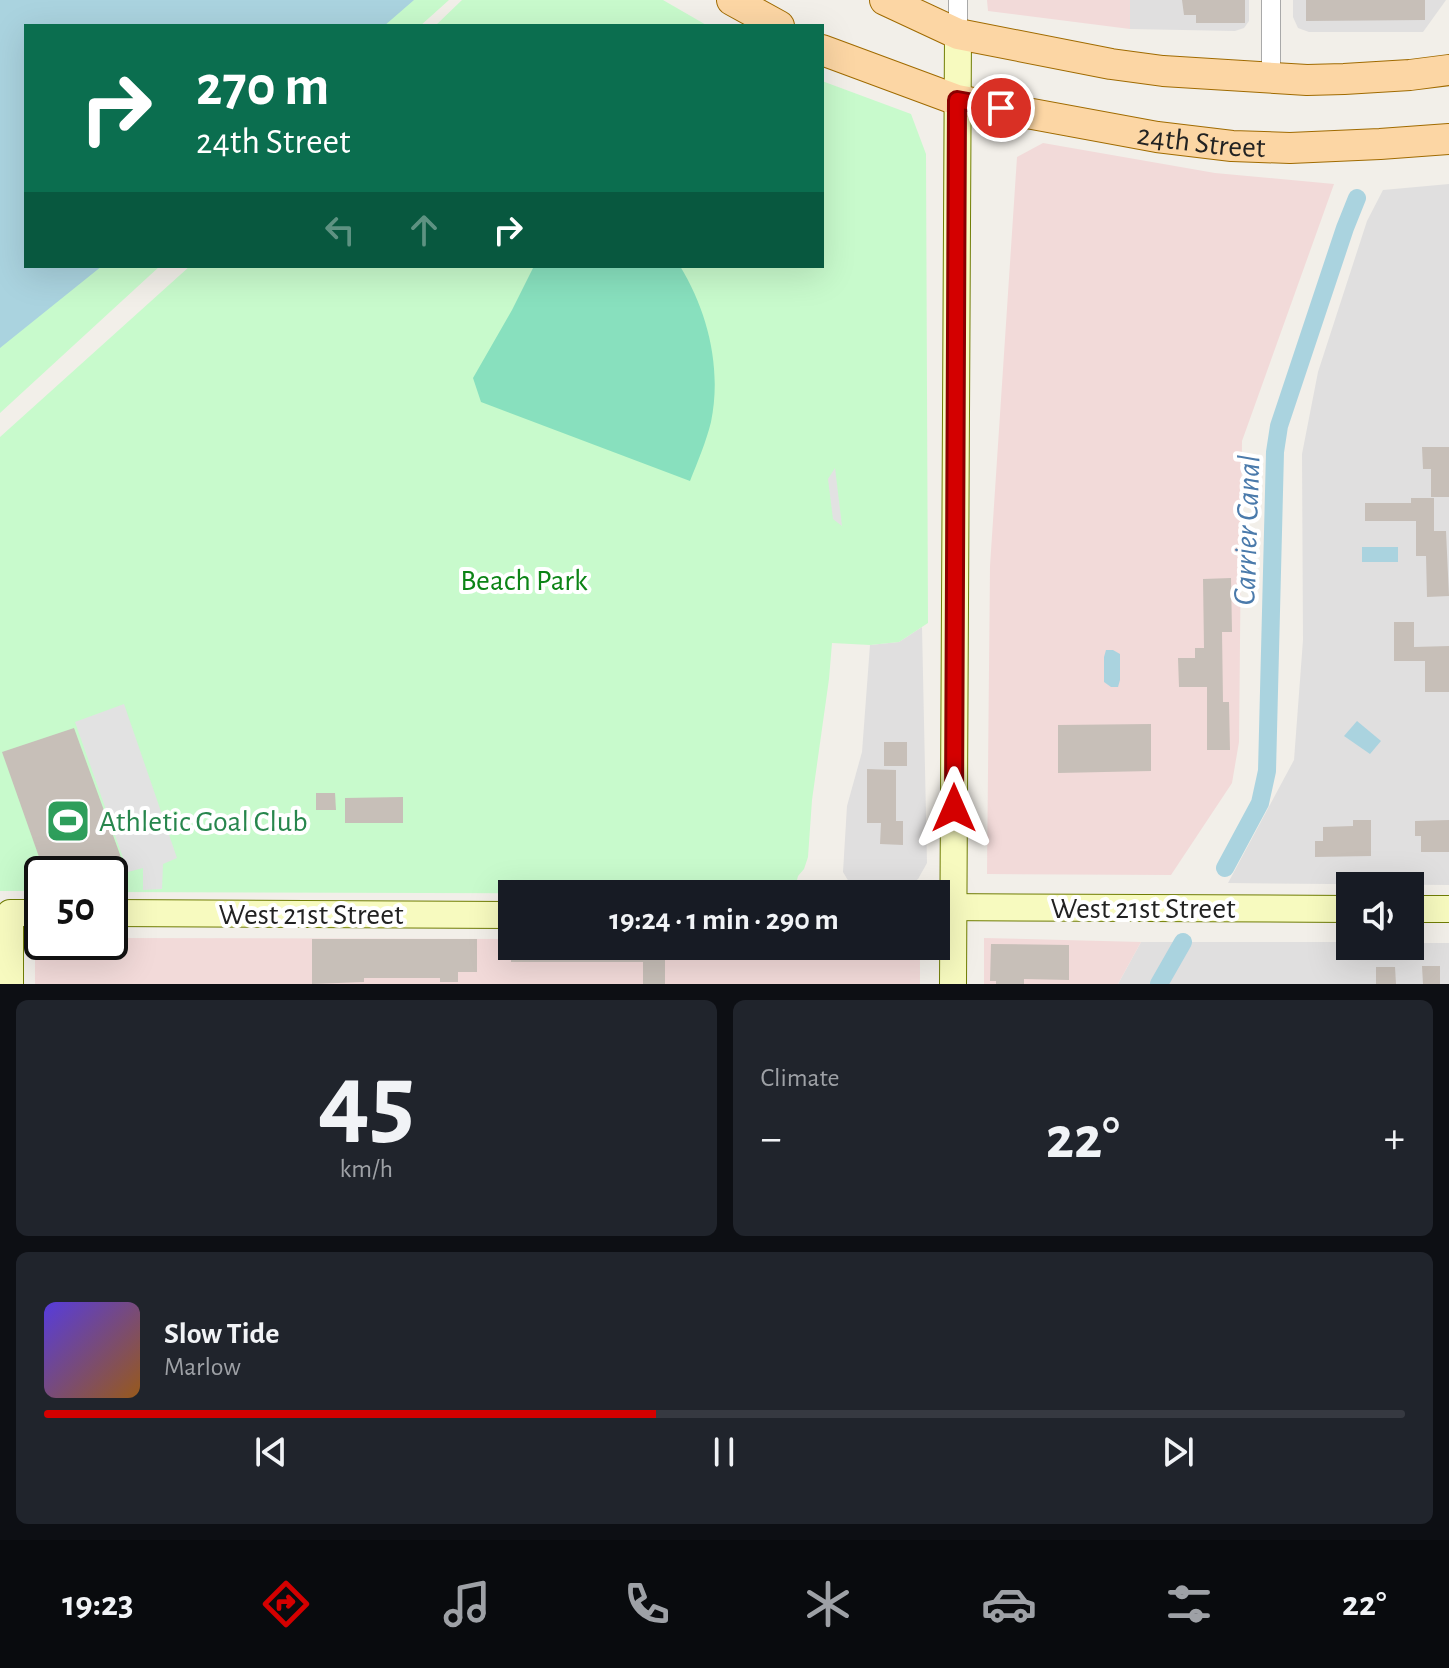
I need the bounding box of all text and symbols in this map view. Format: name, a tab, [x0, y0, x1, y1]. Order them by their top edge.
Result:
icon: right	[64, 56, 168, 160]
text: 270 m	[196, 59, 329, 115]
pin	[967, 74, 1035, 142]
icon: arrive	[979, 86, 1023, 130]
street label: 24th Street	[1135, 120, 1266, 163]
text: 24th Street	[196, 124, 351, 160]
icon: left	[318, 208, 362, 252]
icon: ahead	[402, 208, 446, 252]
icon: right	[486, 208, 530, 252]
water label: Carrier Canal	[1228, 454, 1266, 606]
park label: Beach Park	[460, 566, 588, 596]
position arrow	[912, 766, 996, 850]
sports icon: Athletic Goal Club	[44, 797, 92, 845]
place label: Athletic Goal Club	[99, 807, 308, 837]
speed limit sign: 50	[24, 856, 128, 960]
map controls	[1336, 872, 1424, 960]
button: sound	[1336, 872, 1424, 960]
street label: West 21st Street	[1050, 894, 1236, 924]
street label: West 21st Street	[218, 900, 404, 930]
text: 19:24 · 1 min · 290 m	[609, 905, 839, 935]
text: 45	[318, 1050, 415, 1154]
text: Climate	[761, 1065, 839, 1091]
text: 22°	[1046, 1109, 1120, 1169]
text: −	[761, 1117, 782, 1161]
text: +	[1384, 1117, 1405, 1161]
text: km/h	[339, 1156, 393, 1182]
text: Slow Tide	[164, 1319, 279, 1349]
text: Marlow	[164, 1354, 241, 1380]
icon: previous	[249, 1430, 293, 1474]
icon: pause	[702, 1430, 746, 1474]
icon: next	[1156, 1430, 1200, 1474]
icon: directions	[258, 1576, 314, 1632]
icon: music	[439, 1576, 495, 1632]
icon: phone	[619, 1576, 675, 1632]
icon: climate	[800, 1576, 856, 1632]
icon: car	[981, 1576, 1037, 1632]
icon: filters	[1161, 1576, 1217, 1632]
text: 19:23	[62, 1586, 133, 1622]
text: 22°	[1342, 1586, 1387, 1622]

